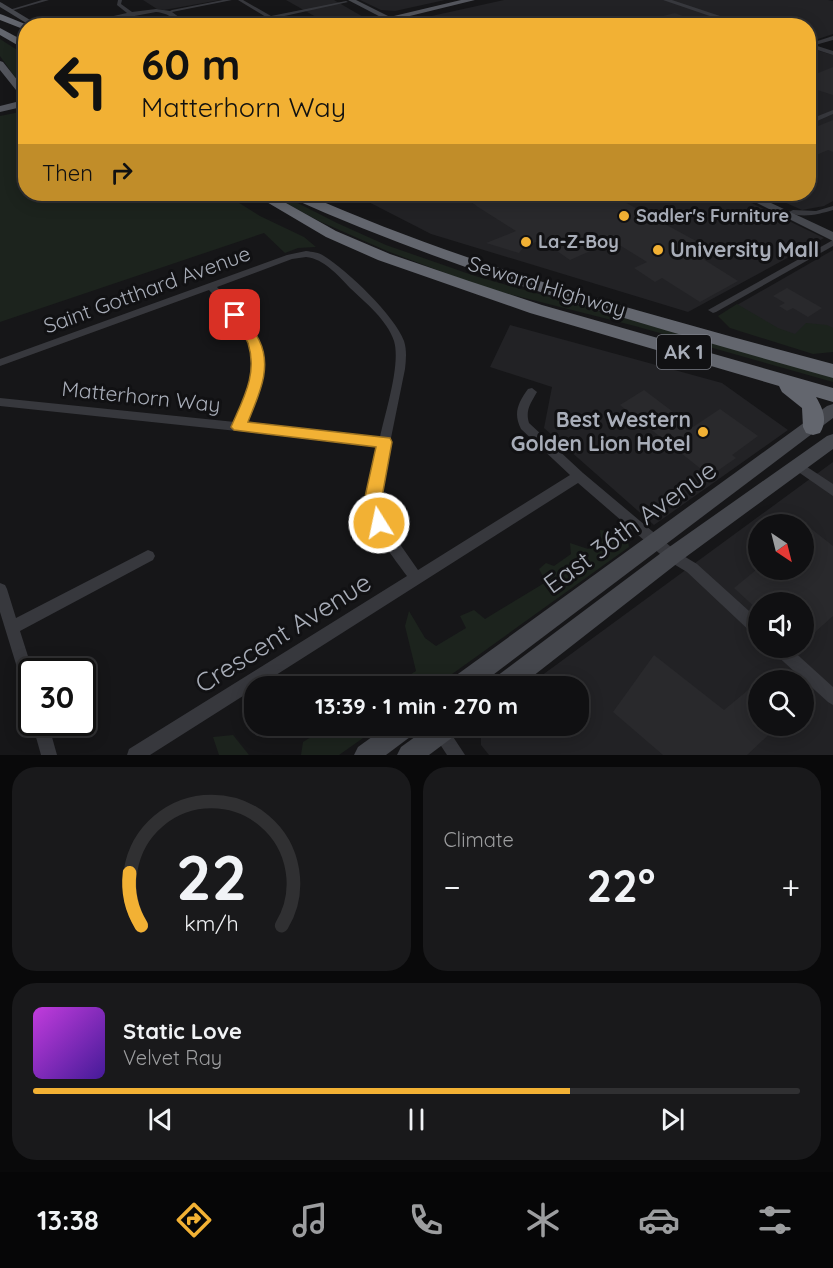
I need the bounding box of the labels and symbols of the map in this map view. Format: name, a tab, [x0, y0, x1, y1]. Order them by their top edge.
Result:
place label: Sadler's Furniture	[636, 204, 789, 227]
marker: Sadler's Furniture	[617, 209, 631, 223]
place label: La-Z-Boy	[538, 230, 619, 253]
marker: La-Z-Boy	[519, 235, 533, 249]
place label: University Mall	[670, 236, 819, 262]
street label: Saint Gotthard Avenue	[40, 240, 254, 339]
marker: University Mall	[651, 243, 665, 257]
street label: Seward Highway	[465, 250, 629, 322]
pin	[209, 289, 260, 340]
road number: AK 1	[657, 335, 711, 369]
street label: Matterhorn Way	[60, 375, 222, 417]
place label: Best Western Golden Lion Hotel	[511, 406, 691, 456]
marker: Best Western Golden Lion Hotel	[696, 425, 710, 439]
street label: East 36th Avenue	[537, 453, 723, 600]
position arrow	[347, 491, 411, 555]
north arrow	[748, 514, 814, 580]
street label: Crescent Avenue	[189, 565, 377, 700]
speed limit sign: 30	[18, 658, 96, 736]

